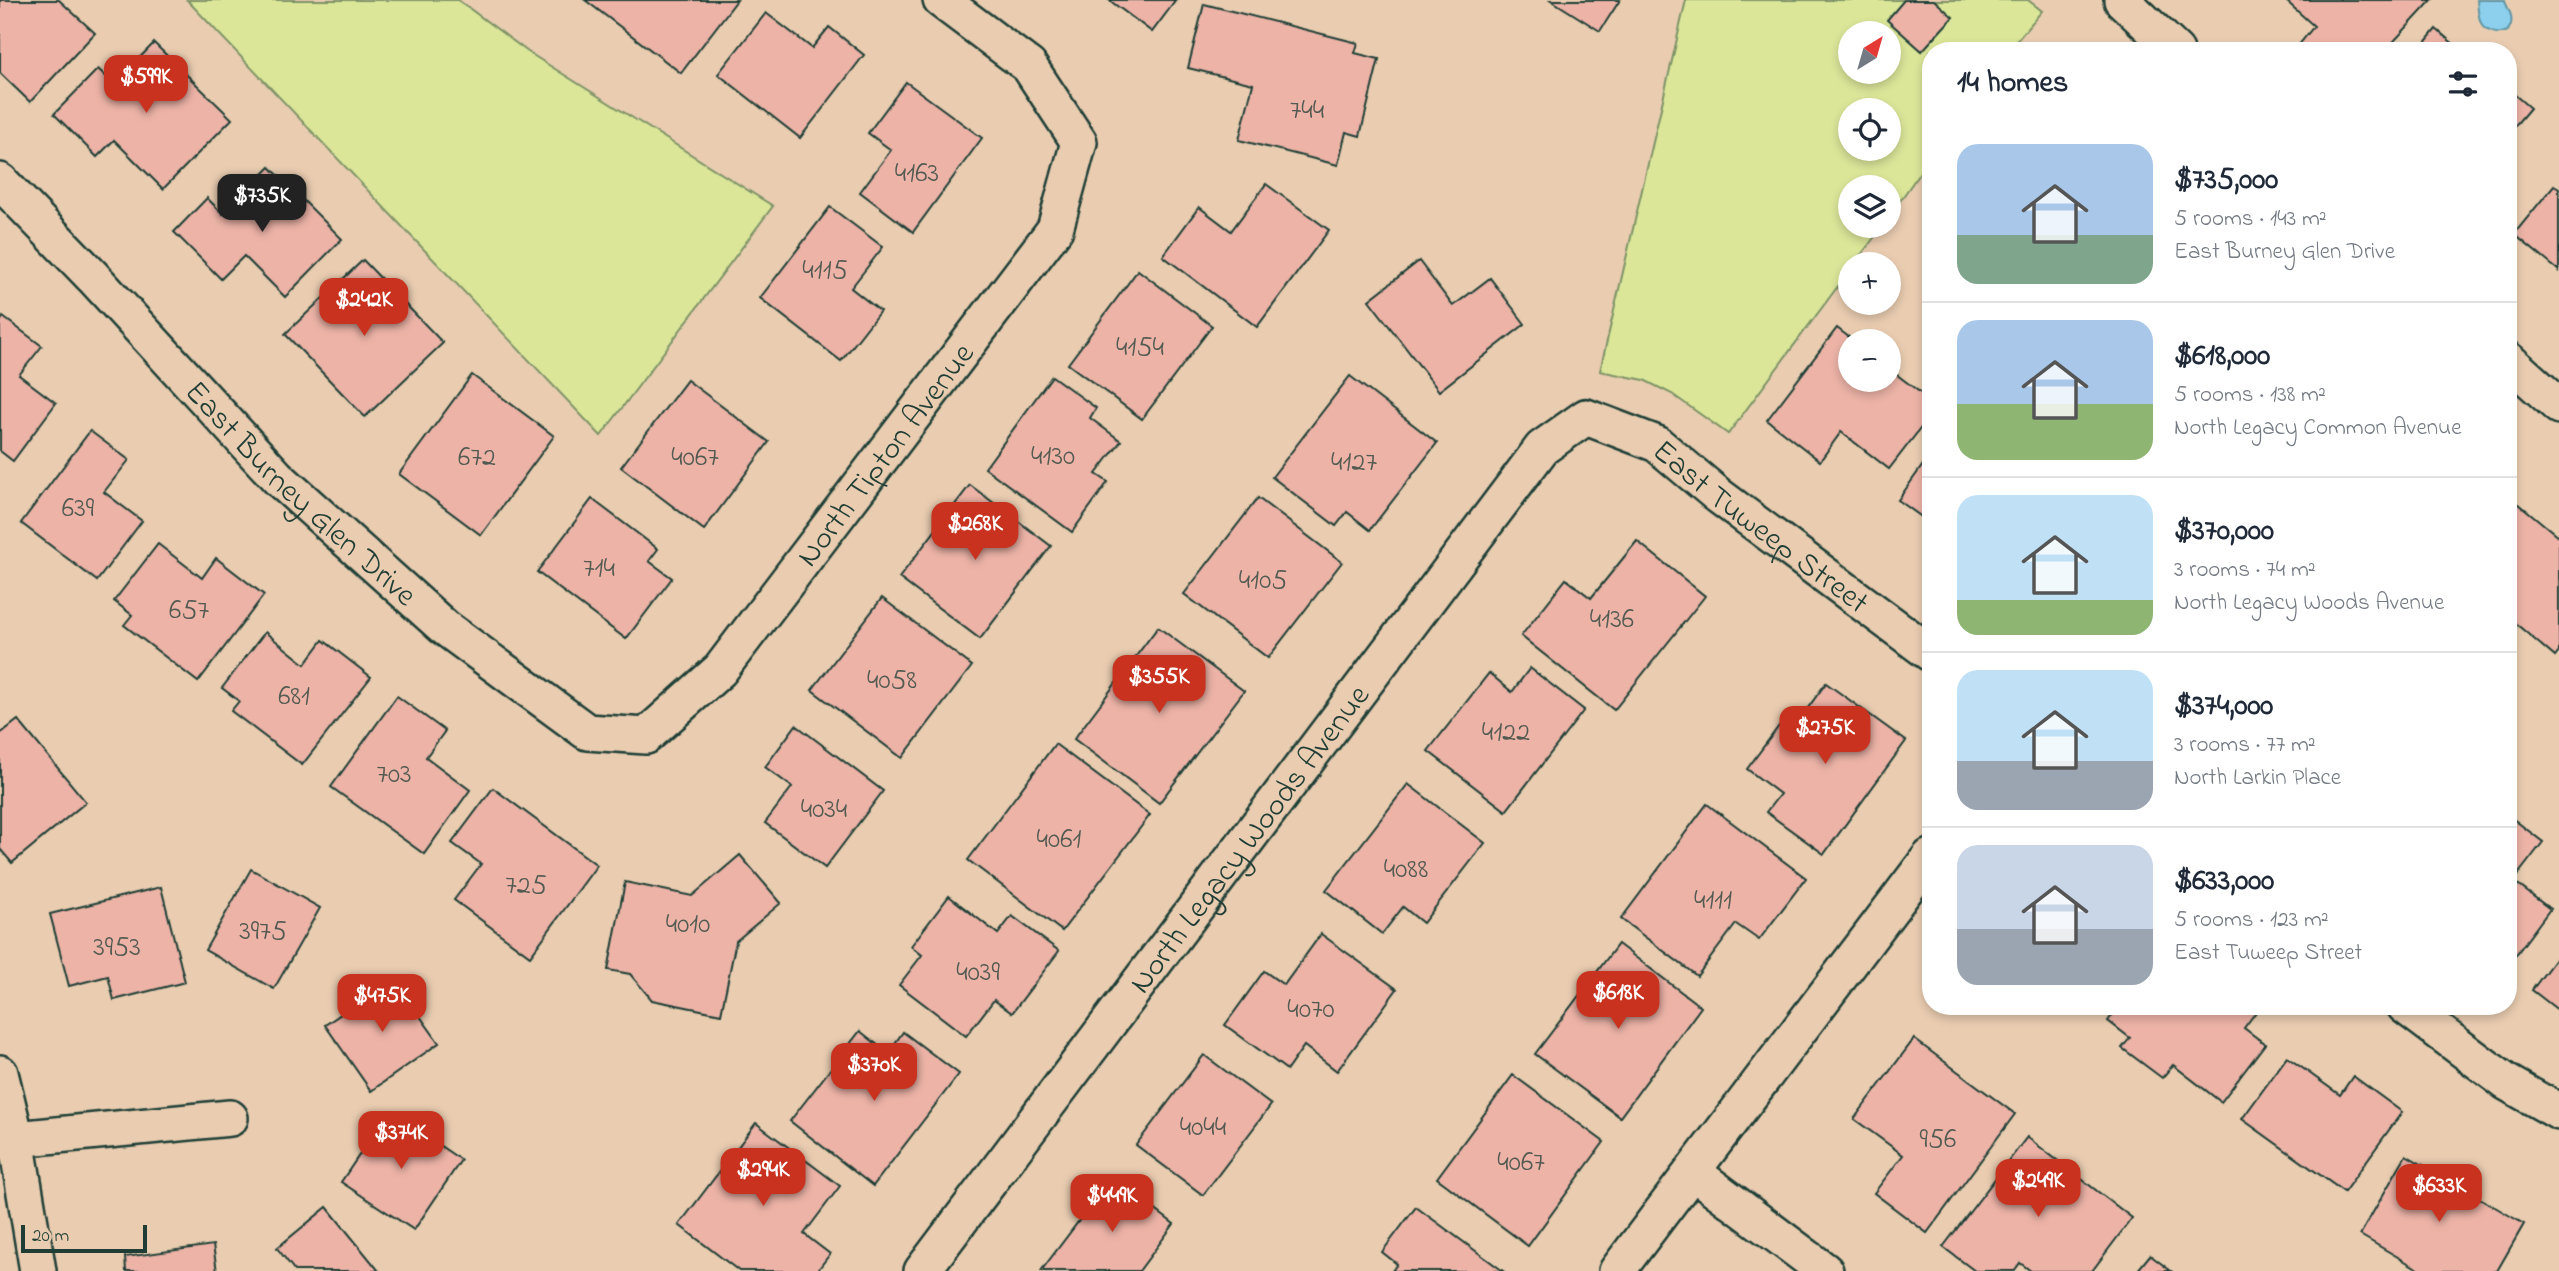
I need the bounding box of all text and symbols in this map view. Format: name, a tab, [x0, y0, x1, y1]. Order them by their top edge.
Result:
north arrow	[1838, 21, 1900, 84]
map controls	[1838, 21, 1901, 392]
pin: $599K	[97, 55, 195, 115]
text: $599K	[120, 61, 172, 94]
text: 14 homes	[1957, 62, 2068, 106]
icon: filters	[2444, 65, 2482, 103]
house number: 744	[1290, 91, 1325, 132]
button: locate	[1838, 98, 1901, 161]
house number: 4163	[895, 154, 939, 195]
text: $735,000	[2174, 159, 2278, 203]
icon: home	[2013, 172, 2097, 256]
pin: $735K	[213, 174, 311, 234]
button: layers	[1838, 175, 1901, 238]
text: $735K	[233, 180, 291, 213]
text: 5 rooms · 143 m²	[2174, 203, 2327, 236]
text: East Burney Glen Drive	[2174, 236, 2395, 269]
house number: 4115	[802, 251, 848, 292]
button: +	[1838, 252, 1901, 315]
pin: $242K	[315, 278, 413, 338]
text: $242K	[335, 284, 393, 317]
house number: 4154	[1116, 328, 1164, 369]
button: −	[1838, 329, 1901, 392]
street label: North Tipton Avenue	[786, 334, 988, 578]
text: $618,000	[2174, 335, 2270, 379]
icon: home	[2013, 348, 2097, 432]
street label: East Burney Glen Drive	[172, 371, 427, 619]
text: 5 rooms · 138 m²	[2174, 379, 2326, 412]
text: North Legacy Common Avenue	[2174, 412, 2461, 445]
street label: East Tuweep Street	[1641, 430, 1878, 627]
house number: 4130	[1031, 437, 1075, 478]
house number: 672	[458, 438, 496, 479]
house number: 4067	[671, 438, 719, 479]
house number: 4127	[1331, 443, 1377, 484]
house number: 639	[62, 489, 95, 530]
pin: $268K	[926, 503, 1024, 562]
text: $268K	[947, 508, 1003, 541]
text: $370,000	[2174, 510, 2274, 554]
icon: home	[2013, 523, 2097, 607]
house number: 714	[583, 549, 615, 590]
text: 3 rooms · 74 m²	[2174, 554, 2316, 587]
house number: 4105	[1239, 561, 1287, 602]
text: North Legacy Woods Avenue	[2174, 587, 2444, 620]
house number: 657	[169, 591, 209, 632]
house number: 4136	[1590, 600, 1634, 641]
pin: $355K	[1110, 656, 1208, 715]
house number: 4058	[867, 661, 917, 702]
text: $355K	[1129, 661, 1189, 694]
street label: North Legacy Woods Avenue	[1119, 675, 1383, 1005]
house number: 681	[278, 677, 310, 718]
text: $374,000	[2174, 685, 2273, 729]
icon: home	[2013, 698, 2097, 782]
pin: $275K	[1776, 706, 1874, 766]
text: $275K	[1795, 712, 1855, 745]
house number: 4122	[1482, 713, 1530, 754]
text: 3 rooms · 77 m²	[2174, 729, 2316, 762]
house number: 703	[376, 755, 412, 796]
text: North Larkin Place	[2174, 762, 2341, 795]
house number: 4034	[801, 790, 848, 831]
house number: 4061	[1037, 820, 1082, 861]
house number: 4088	[1384, 850, 1428, 891]
text: $633,000	[2174, 860, 2274, 904]
house number: 725	[505, 866, 547, 907]
icon: home	[2013, 873, 2097, 957]
house number: 4111	[1694, 881, 1732, 922]
text: 5 rooms · 123 m²	[2174, 904, 2329, 937]
house number: 4010	[666, 905, 710, 946]
house number: 3975	[239, 912, 287, 953]
house number: 3953	[93, 928, 141, 969]
text: East Tuweep Street	[2174, 937, 2362, 970]
house number: 4039	[956, 953, 1000, 994]
pin: $618K	[1569, 972, 1667, 1031]
pin: $475K	[333, 974, 431, 1034]
text: $618K	[1592, 977, 1644, 1010]
text: $475K	[353, 980, 411, 1013]
house number: 4070	[1287, 990, 1335, 1031]
pin: $370K	[825, 1044, 923, 1103]
text: $370K	[847, 1049, 901, 1082]
house number: 4044	[1180, 1108, 1227, 1149]
pin: $374K	[352, 1112, 450, 1171]
text: $374K	[374, 1117, 428, 1150]
house number: 956	[1920, 1120, 1956, 1161]
house number: 4067	[1497, 1143, 1545, 1184]
pin: $294K	[714, 1148, 812, 1208]
text: $294K	[737, 1154, 789, 1187]
pin: $249K	[1989, 1160, 2087, 1219]
pin: $633K	[2390, 1164, 2488, 1224]
text: $249K	[2012, 1165, 2064, 1198]
text: $633K	[2412, 1170, 2466, 1203]
pin: $449K	[1063, 1174, 1161, 1234]
text: $449K	[1087, 1180, 1137, 1213]
scale bar	[21, 1222, 147, 1254]
text: 20 m	[32, 1223, 69, 1250]

